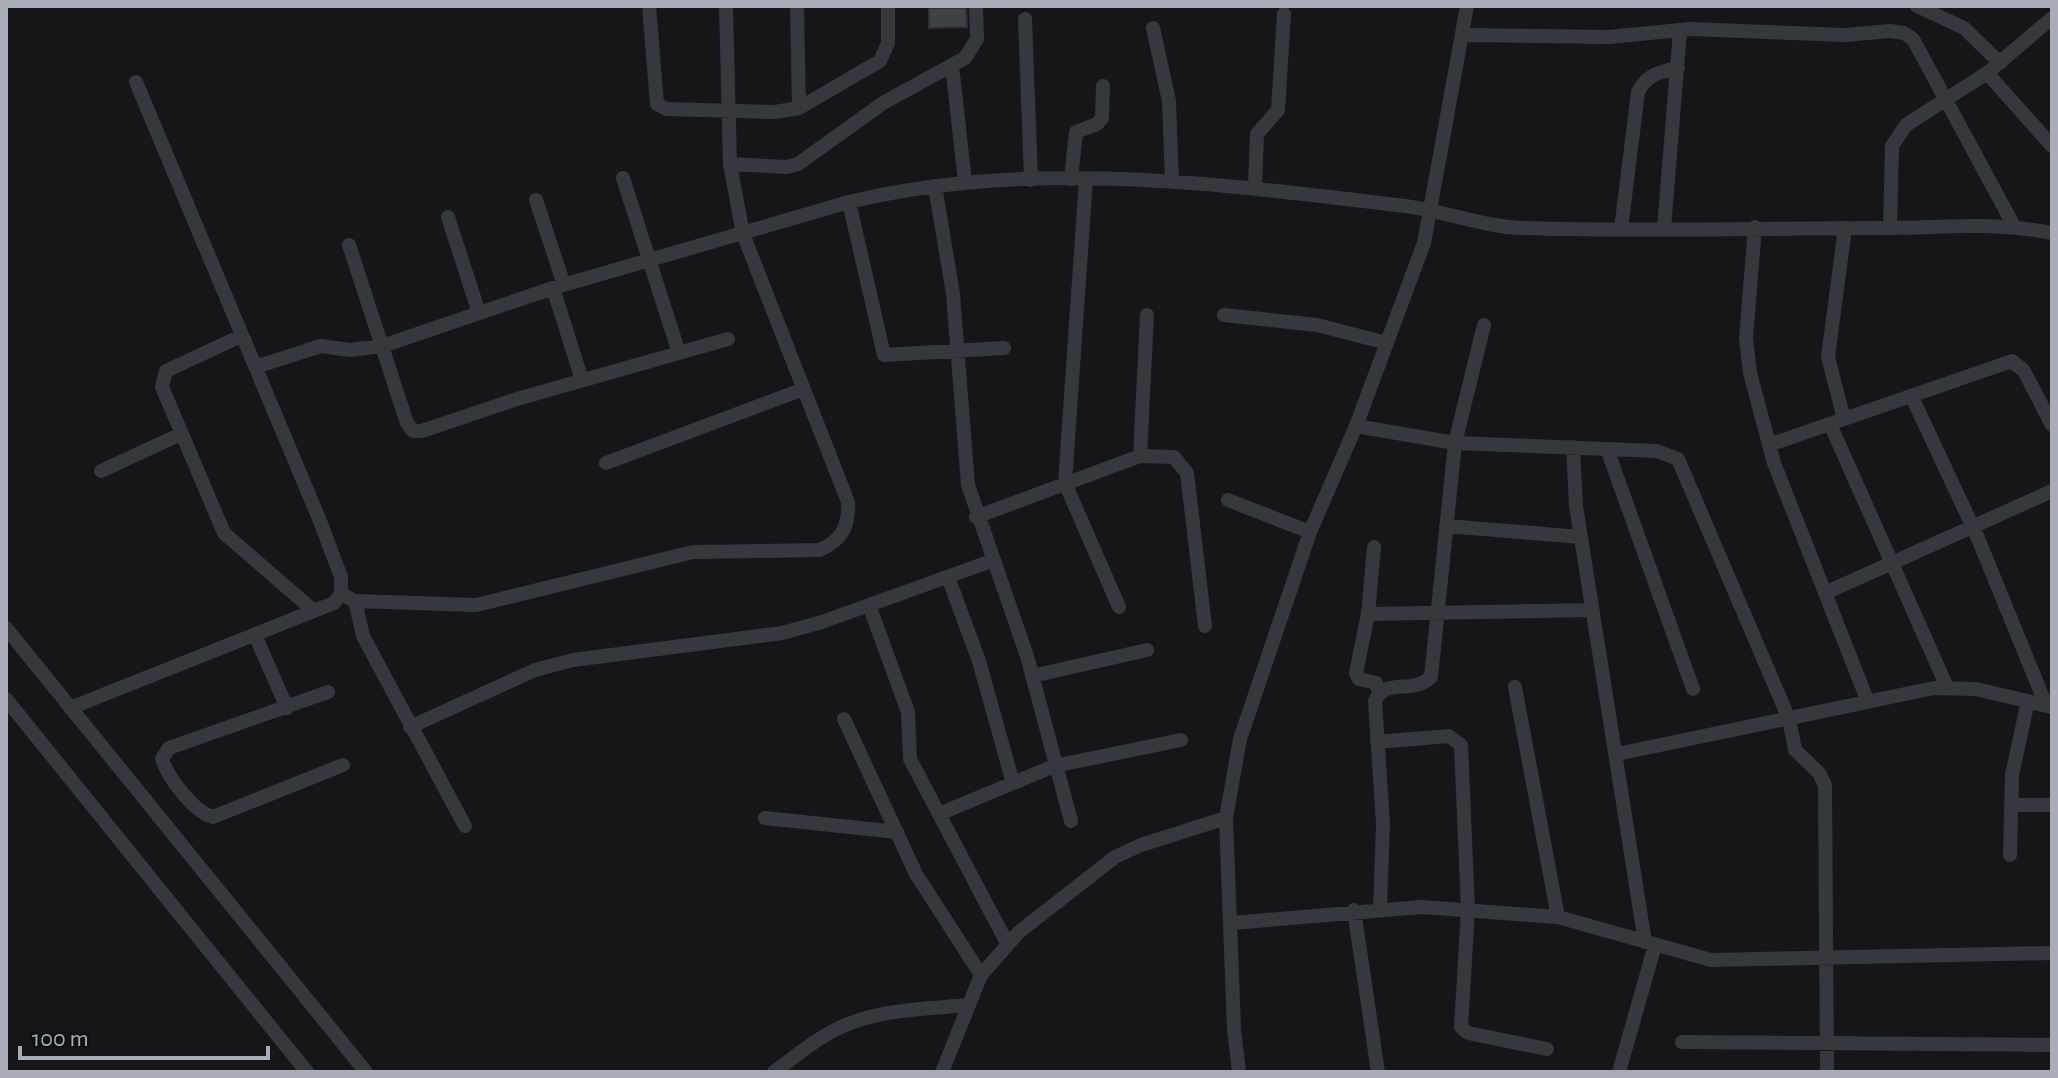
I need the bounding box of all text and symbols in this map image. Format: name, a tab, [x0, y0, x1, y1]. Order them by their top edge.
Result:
scale bar	[20, 1010, 268, 1060]
text: 100 m	[32, 1027, 89, 1051]

